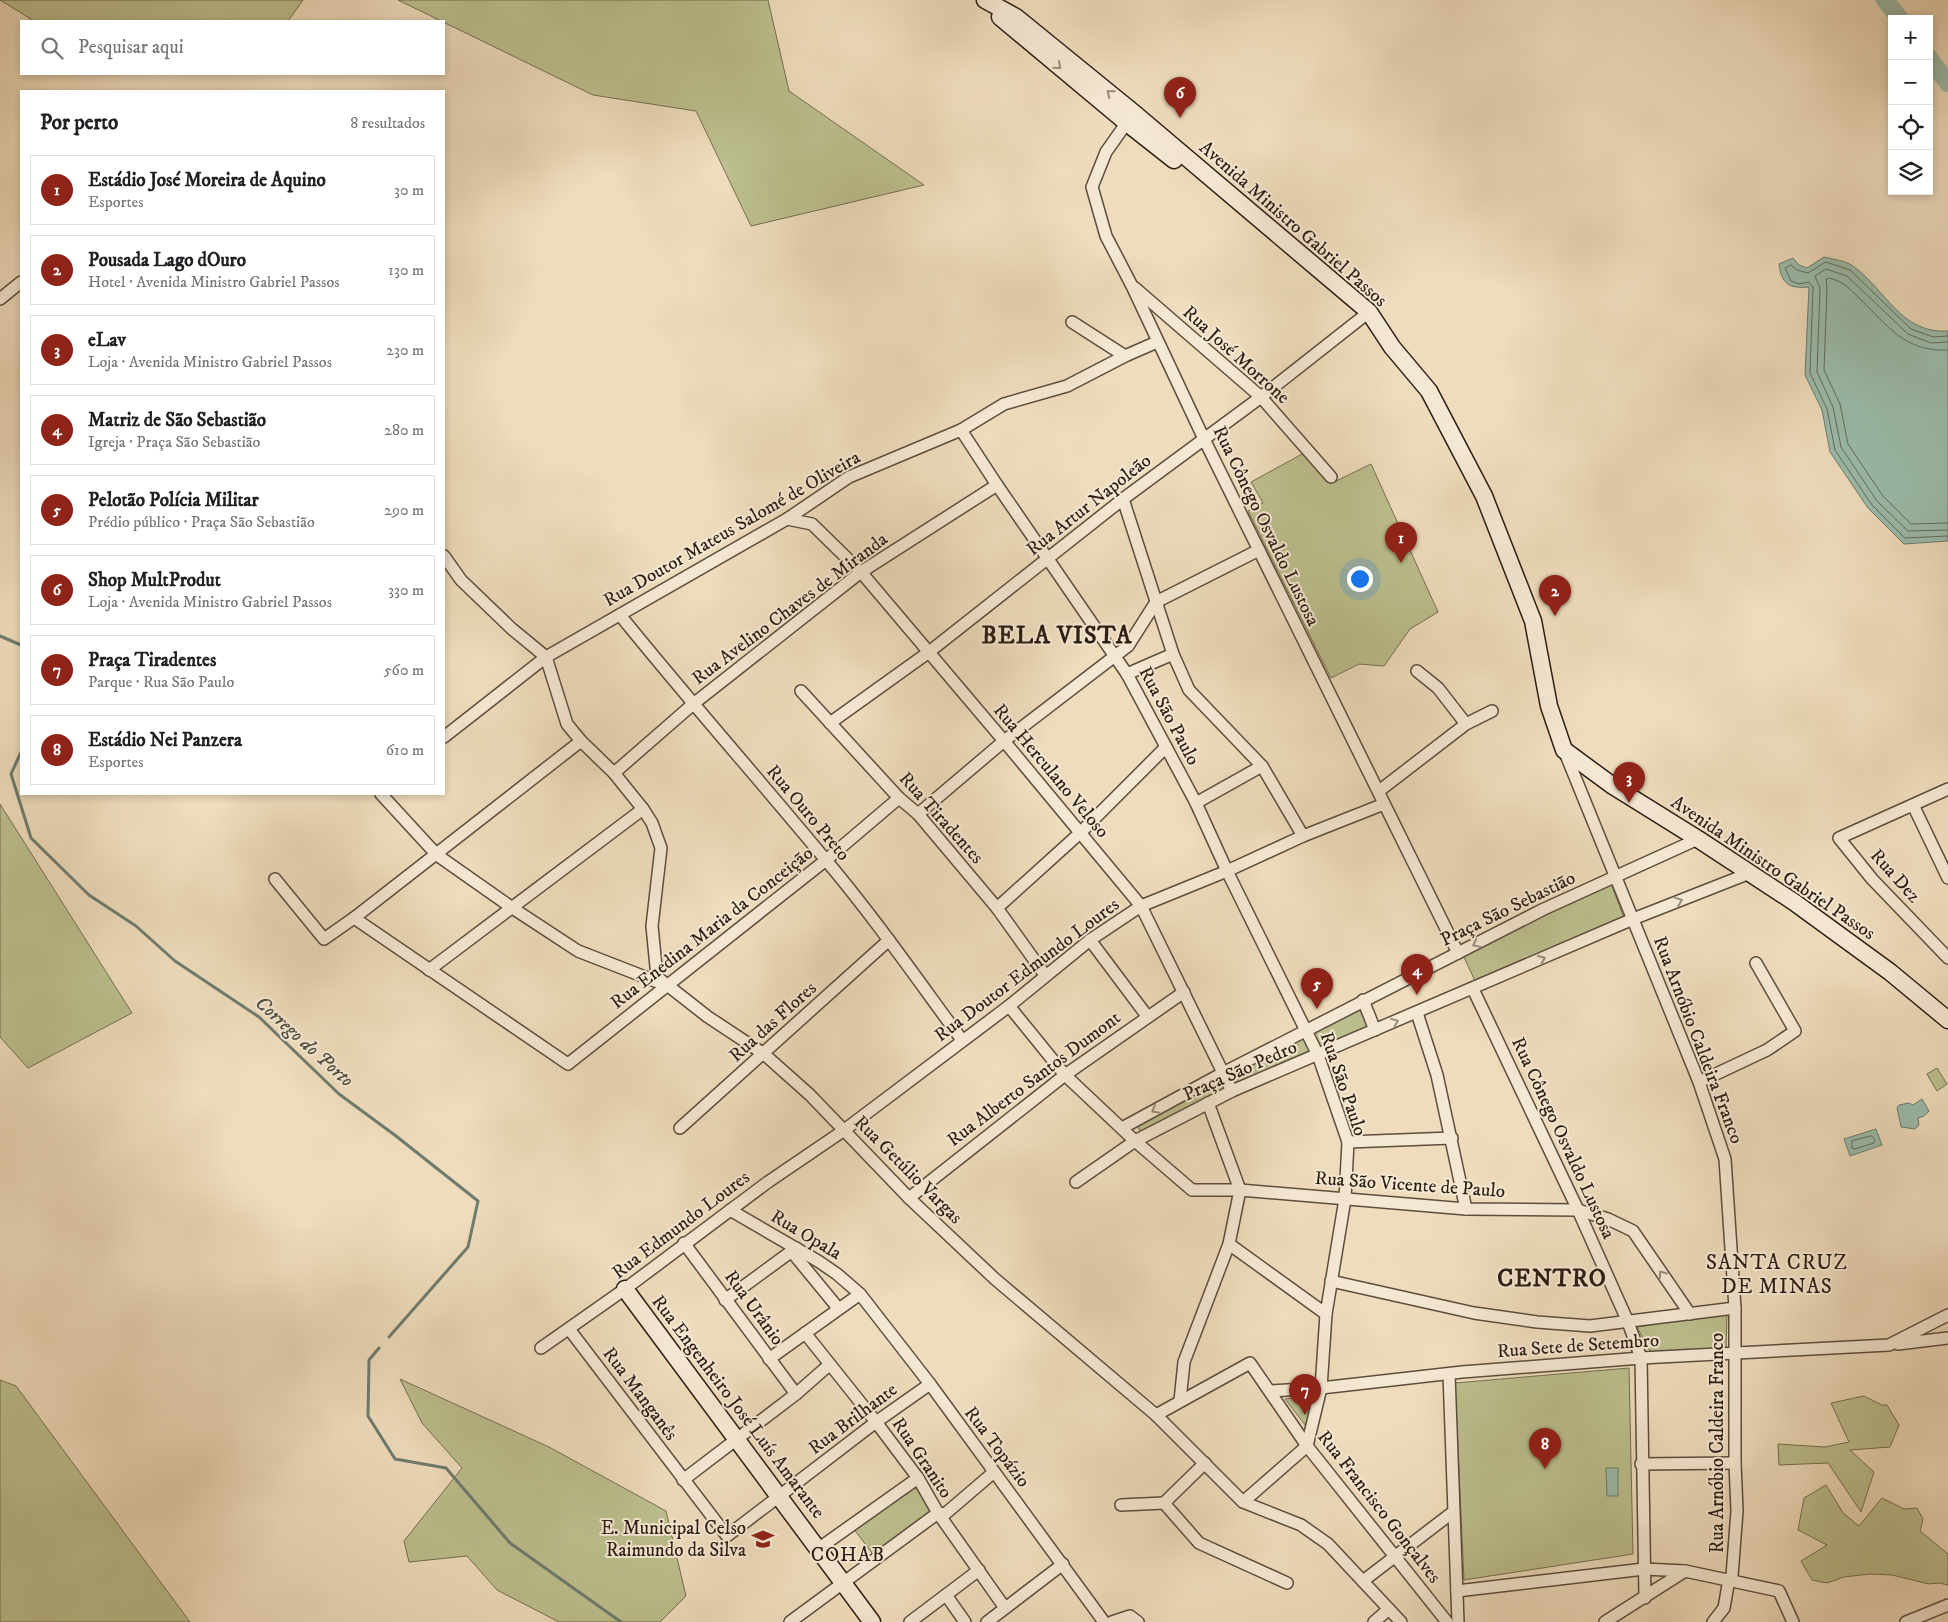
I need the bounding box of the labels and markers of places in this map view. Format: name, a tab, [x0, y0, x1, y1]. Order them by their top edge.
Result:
pin: 6	[1164, 77, 1196, 118]
pin: 1	[1385, 522, 1417, 563]
pin: 2	[1539, 575, 1571, 616]
pin: 3	[1613, 762, 1645, 803]
pin: 4	[1401, 954, 1433, 995]
pin: 5	[1301, 968, 1333, 1009]
pin: 7	[1289, 1374, 1321, 1415]
pin: 8	[1529, 1428, 1561, 1469]
place label: E. Municipal Celso Raimundo da Silva	[601, 1517, 746, 1562]
school or university icon: E. Municipal Celso Raimundo da Silva	[750, 1526, 776, 1552]

